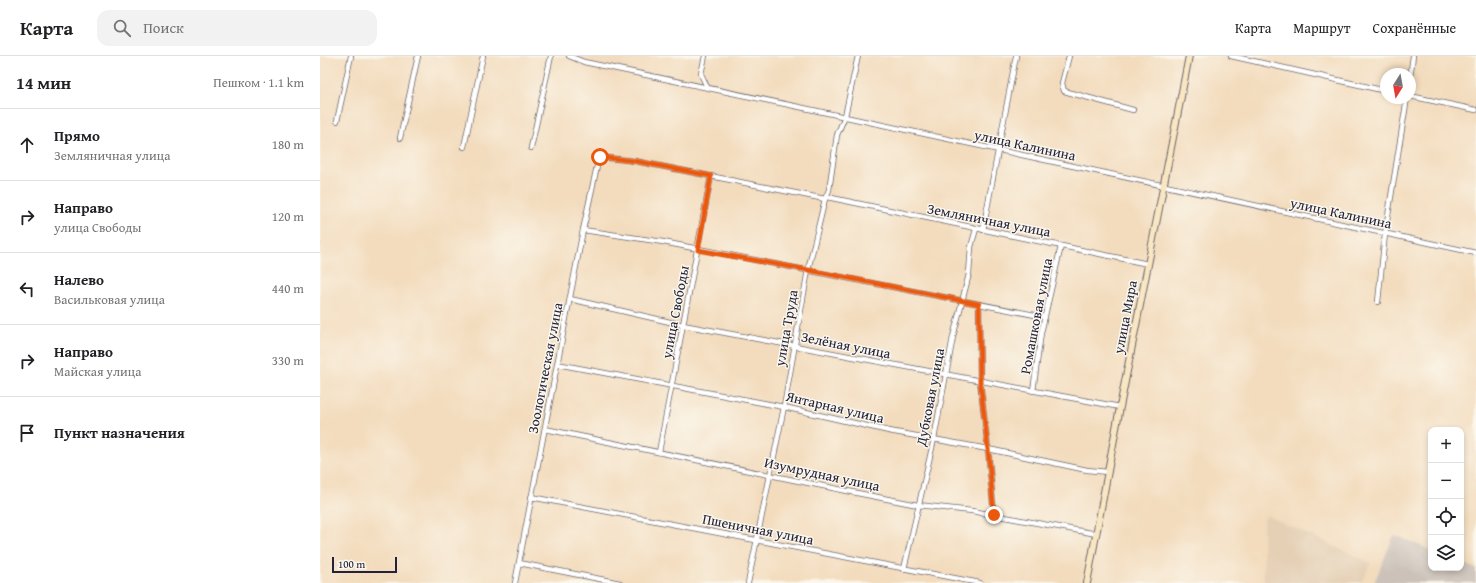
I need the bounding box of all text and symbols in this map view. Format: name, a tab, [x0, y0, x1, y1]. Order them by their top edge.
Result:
search box	[97, 10, 377, 46]
text: Карта	[20, 14, 73, 42]
icon: search	[111, 17, 133, 39]
text: Поиск	[143, 17, 184, 38]
text: Карта	[1235, 18, 1271, 38]
text: Маршрут	[1293, 18, 1351, 38]
text: Сохранённые	[1373, 18, 1456, 38]
north arrow	[1380, 68, 1416, 104]
text: 14 мин	[16, 70, 71, 95]
text: Пешком · 1.1 km	[213, 73, 304, 92]
street label: улица Калинина	[971, 124, 1078, 166]
text: Прямо	[54, 125, 100, 146]
icon: ahead	[16, 134, 38, 156]
text: 180 m	[272, 135, 304, 154]
text: Земляничная улица	[54, 146, 170, 165]
route start	[591, 148, 609, 166]
street label: улица Калинина	[1287, 192, 1394, 234]
text: Направо	[54, 197, 113, 218]
street label: Земляничная улица	[926, 198, 1053, 242]
icon: right	[16, 206, 38, 228]
text: 120 m	[272, 207, 304, 226]
text: улица Свободы	[54, 218, 141, 237]
street label: Ромашковая улица	[1015, 256, 1057, 376]
street label: улица Свободы	[656, 264, 694, 361]
text: Налево	[54, 269, 104, 290]
icon: left	[16, 278, 38, 300]
street label: улица Мира	[1108, 278, 1142, 356]
text: 440 m	[272, 279, 304, 298]
street label: улица Труда	[769, 288, 803, 369]
text: Васильковая улица	[54, 290, 165, 309]
street label: Зоологическая улица	[523, 301, 568, 435]
street label: Зелёная улица	[800, 327, 893, 364]
text: Направо	[54, 341, 113, 362]
street label: Дубковая улица	[911, 346, 949, 449]
icon: right	[16, 350, 38, 372]
text: 330 m	[272, 351, 304, 370]
text: Майская улица	[54, 362, 141, 381]
street label: Янтарная улица	[783, 386, 886, 428]
icon: arrive	[16, 422, 38, 444]
text: Пункт назначения	[54, 422, 185, 443]
map controls	[1428, 427, 1464, 571]
button: +	[1428, 427, 1464, 463]
street label: Изумрудная улица	[762, 452, 882, 496]
button: −	[1428, 463, 1464, 499]
button: locate	[1428, 499, 1464, 535]
route end	[985, 506, 1003, 524]
street label: Пшеничная улица	[701, 508, 816, 550]
button: layers	[1428, 535, 1464, 571]
scale bar	[332, 555, 397, 574]
text: 100 m	[338, 556, 365, 572]

